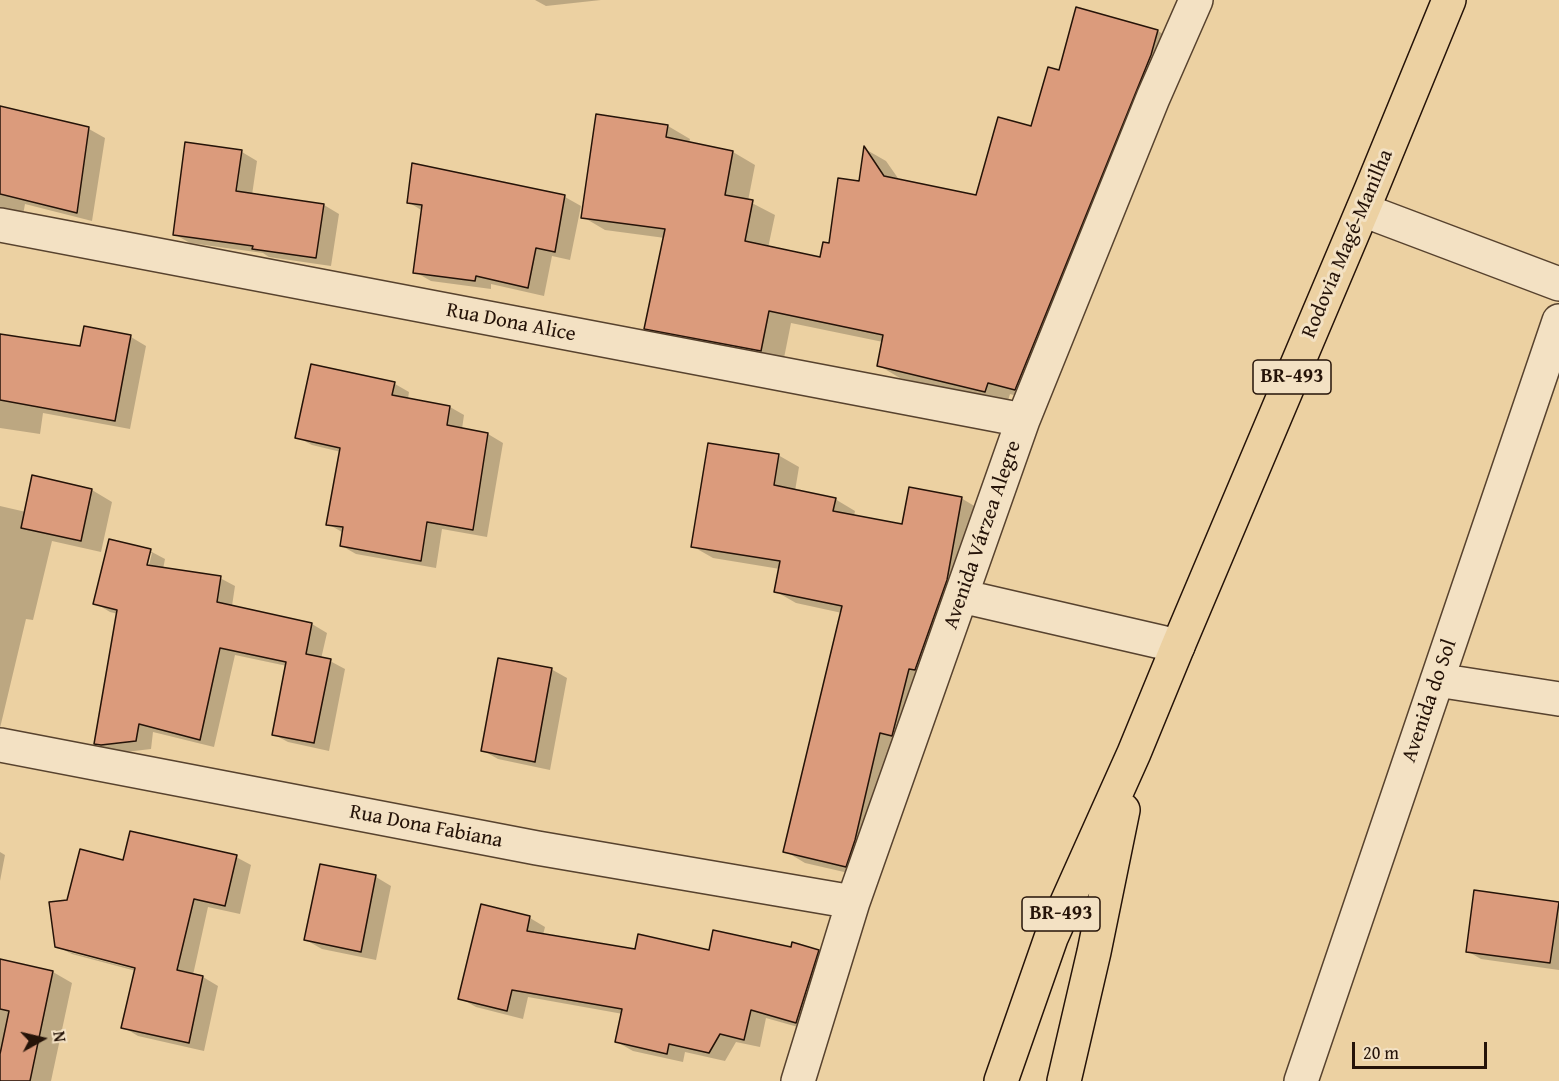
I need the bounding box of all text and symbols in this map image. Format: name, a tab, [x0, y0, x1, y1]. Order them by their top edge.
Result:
street label: Rodovia Magé-Manilha	[1297, 146, 1399, 342]
street label: Rua Dona Alice	[444, 298, 578, 348]
road number: BR-493	[1253, 360, 1331, 394]
street label: Avenida Várzea Alegre	[939, 437, 1027, 633]
street label: Avenida do Sol	[1397, 636, 1463, 766]
street label: Rua Dona Fabiana	[347, 800, 505, 854]
road number: BR-493	[1022, 897, 1100, 931]
north arrow	[12, 1009, 72, 1069]
text: N	[47, 1030, 72, 1043]
scale bar	[1355, 1030, 1490, 1068]
text: 20 m	[1363, 1039, 1399, 1066]

